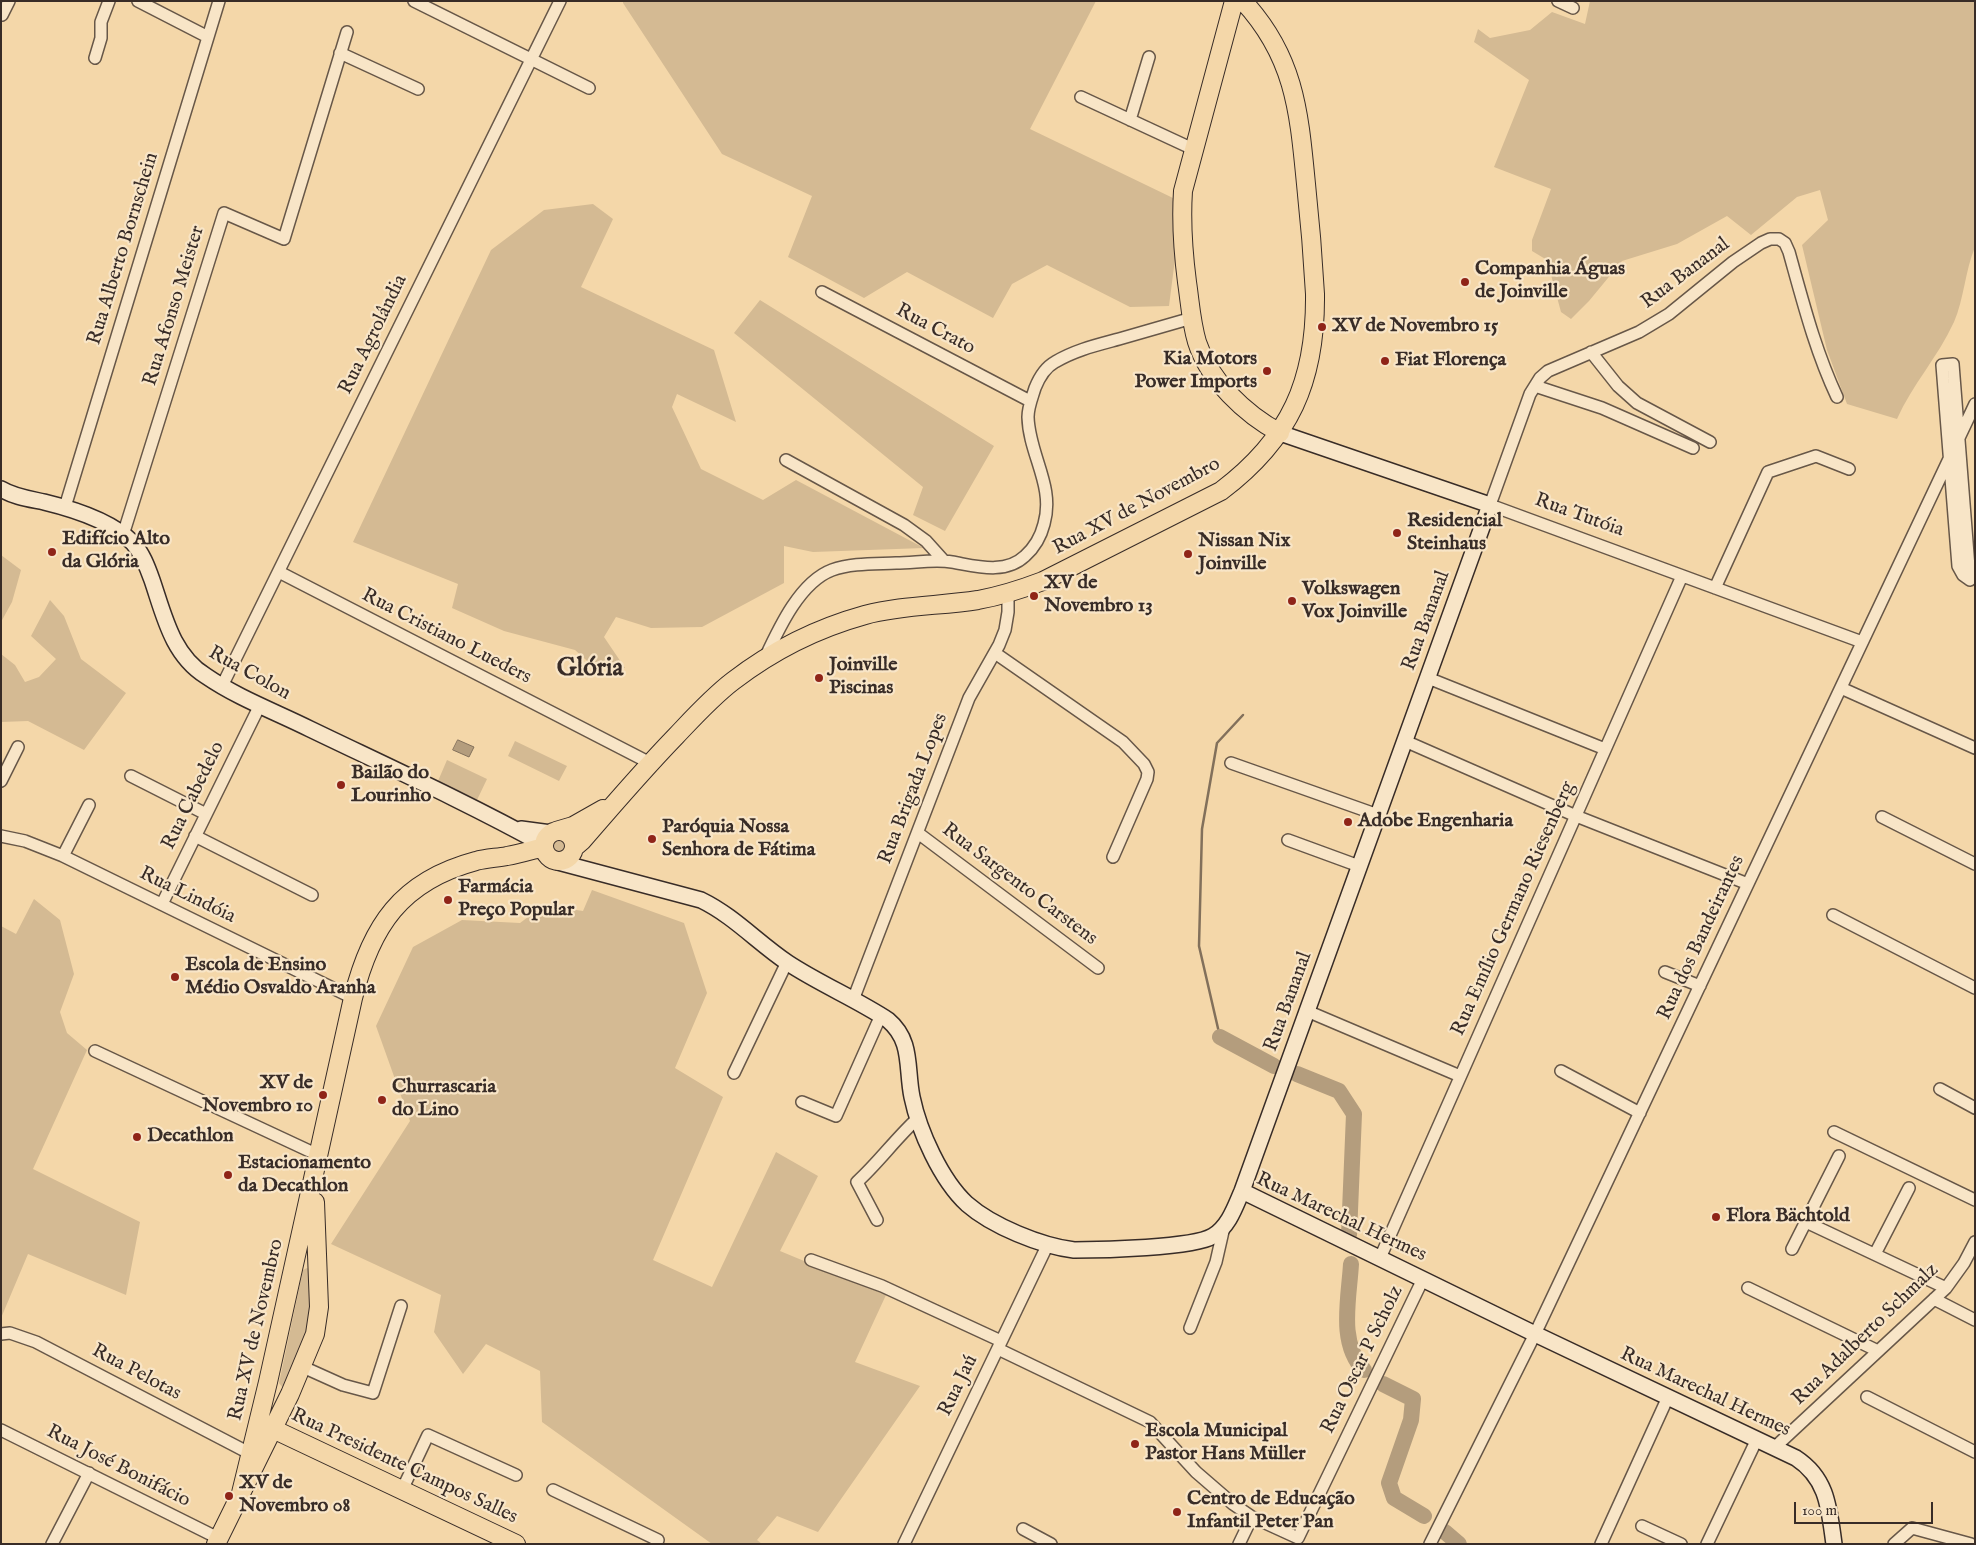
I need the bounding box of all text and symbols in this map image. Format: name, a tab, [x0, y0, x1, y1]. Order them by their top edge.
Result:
street label: Rua Alberto Bornschein	[83, 150, 165, 348]
street label: Rua Afonso Meister	[139, 223, 211, 389]
street label: Rua Bananal	[1637, 233, 1735, 315]
place label: Companhia Águas de Joinville	[1475, 258, 1625, 305]
street label: Rua Agrolândia	[335, 271, 413, 399]
marker: Companhia Águas de Joinville	[1459, 276, 1471, 288]
street label: Rua Crato	[891, 299, 979, 361]
place label: XV de Novembro 15	[1332, 315, 1498, 339]
marker: XV de Novembro 15	[1316, 321, 1328, 333]
place label: Kia Motors Power Imports	[1134, 348, 1257, 395]
place label: Fiat Florença	[1395, 349, 1506, 373]
marker: Fiat Florença	[1379, 355, 1391, 367]
marker: Kia Motors Power Imports	[1261, 365, 1273, 377]
street label: Rua XV de Novembro	[1049, 453, 1225, 561]
street label: Rua Tutóia	[1531, 489, 1627, 543]
place label: Residencial Steinhaus	[1407, 510, 1502, 557]
marker: Residencial Steinhaus	[1391, 527, 1403, 539]
place label: Edifício Alto da Glória	[62, 528, 170, 575]
place label: Nissan Nix Joinville	[1198, 530, 1290, 577]
marker: Edifício Alto da Glória	[46, 546, 58, 558]
marker: Nissan Nix Joinville	[1182, 548, 1194, 560]
street label: Rua Bananal	[1398, 568, 1456, 674]
place label: XV de Novembro 13	[1044, 572, 1153, 619]
place label: Volkswagen Vox Joinville	[1302, 578, 1407, 625]
street label: Rua Cristiano Lueders	[357, 584, 535, 690]
marker: XV de Novembro 13	[1028, 590, 1040, 602]
marker: Volkswagen Vox Joinville	[1286, 595, 1298, 607]
street label: Rua Colon	[204, 642, 294, 706]
place label: Joinville Piscinas	[829, 654, 897, 701]
district label: Glória	[557, 655, 623, 685]
marker: Joinville Piscinas	[813, 672, 825, 684]
street label: Rua Brigada Lopes	[874, 710, 954, 868]
street label: Rua Cabedelo	[158, 738, 230, 854]
place label: Bailão do Lourinho	[351, 762, 431, 809]
street label: Rua Emílio Germano Riesenberg	[1447, 778, 1581, 1040]
marker: Bailão do Lourinho	[335, 779, 347, 791]
place label: Adobe Engenharia	[1358, 810, 1513, 834]
place label: Paróquia Nossa Senhora de Fátima	[662, 816, 815, 863]
marker: Adobe Engenharia	[1342, 816, 1354, 828]
street label: Rua Sargento Carstens	[937, 819, 1101, 951]
marker: Paróquia Nossa Senhora de Fátima	[646, 833, 658, 845]
street label: Rua dos Bandeirantes	[1653, 852, 1751, 1024]
street label: Rua Lindóia	[135, 862, 239, 930]
place label: Farmácia Preço Popular	[458, 876, 574, 923]
marker: Farmácia Preço Popular	[442, 894, 454, 906]
street label: Rua Bananal	[1260, 949, 1318, 1055]
place label: Escola de Ensino Médio Osvaldo Aranha	[185, 954, 376, 1001]
marker: Escola de Ensino Médio Osvaldo Aranha	[169, 971, 181, 983]
place label: XV de Novembro 10	[202, 1072, 313, 1119]
place label: Churrascaria do Lino	[392, 1076, 496, 1123]
marker: XV de Novembro 10	[317, 1089, 329, 1101]
marker: Churrascaria do Lino	[376, 1094, 388, 1106]
place label: Decathlon	[147, 1125, 234, 1149]
marker: Decathlon	[131, 1131, 143, 1143]
place label: Estacionamento da Decathlon	[238, 1152, 371, 1199]
street label: Rua Marechal Hermes	[1252, 1168, 1430, 1268]
marker: Estacionamento da Decathlon	[222, 1169, 234, 1181]
place label: Flora Bächtold	[1726, 1205, 1850, 1229]
marker: Flora Bächtold	[1710, 1211, 1722, 1223]
street label: Rua XV de Novembro	[224, 1237, 290, 1423]
street label: Rua Adalberto Schmalz	[1788, 1259, 1944, 1411]
street label: Rua Oscar P Scholz	[1317, 1282, 1409, 1438]
street label: Rua Pelotas	[87, 1339, 185, 1407]
street label: Rua Marechal Hermes	[1616, 1343, 1794, 1443]
street label: Rua Jaú	[934, 1351, 984, 1421]
street label: Rua Presidente Campos Salles	[287, 1404, 521, 1530]
street label: Rua José Bonifácio	[42, 1420, 194, 1514]
place label: Escola Municipal Pastor Hans Müller	[1145, 1420, 1306, 1467]
marker: Escola Municipal Pastor Hans Müller	[1129, 1438, 1141, 1450]
place label: XV de Novembro 08	[239, 1472, 350, 1519]
place label: Centro de Educação Infantil Peter Pan	[1187, 1488, 1355, 1535]
marker: XV de Novembro 08	[223, 1490, 235, 1502]
scale bar	[1796, 1492, 1935, 1524]
text: 100 m	[1802, 1501, 1837, 1520]
marker: Centro de Educação Infantil Peter Pan	[1171, 1506, 1183, 1518]

